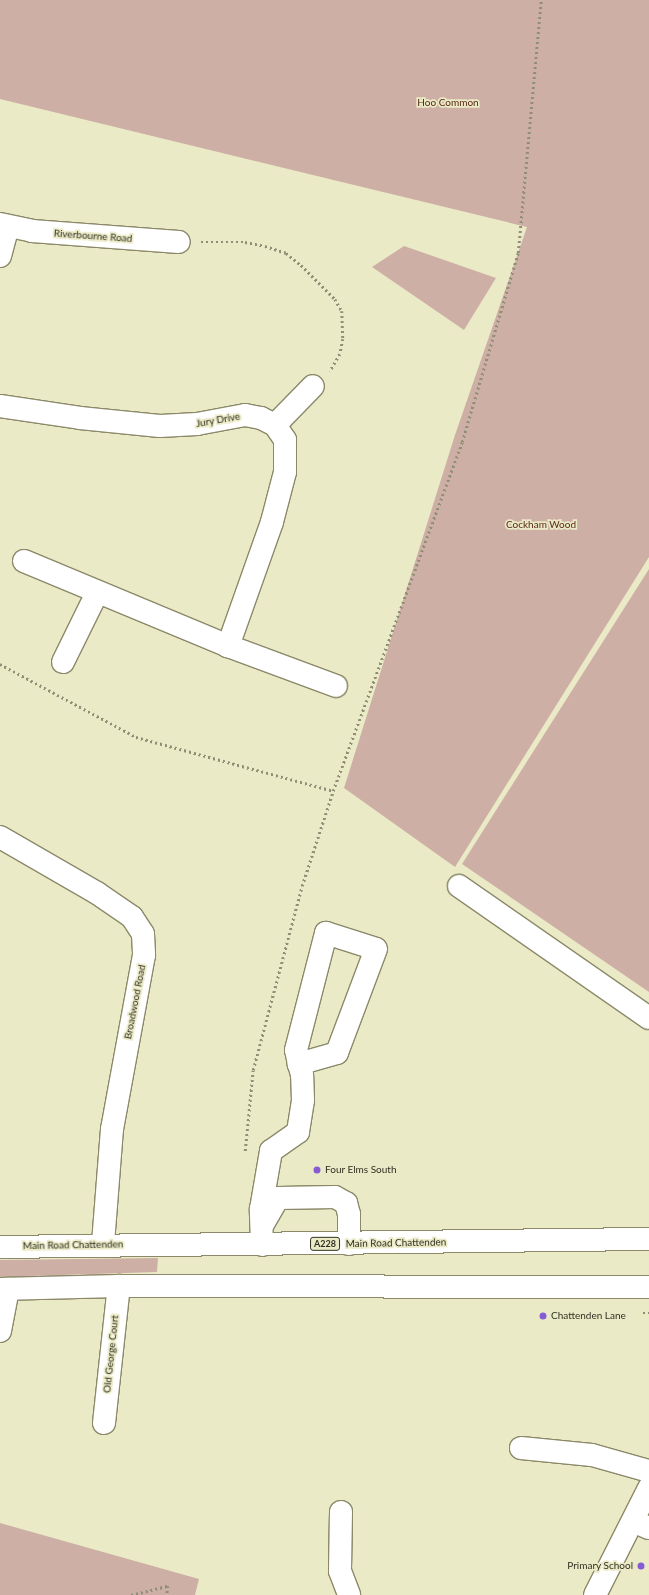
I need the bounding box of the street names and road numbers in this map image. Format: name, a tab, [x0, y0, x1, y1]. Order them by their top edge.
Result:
street label: Riverbourne Road	[53, 227, 133, 245]
street label: Jury Drive	[195, 410, 241, 430]
street label: Broadwood Road	[122, 964, 148, 1040]
street label: Main Road Chattenden	[346, 1236, 446, 1250]
road number: A228	[310, 1237, 340, 1251]
street label: Main Road Chattenden	[23, 1238, 123, 1252]
street label: Old George Court	[101, 1315, 121, 1393]

